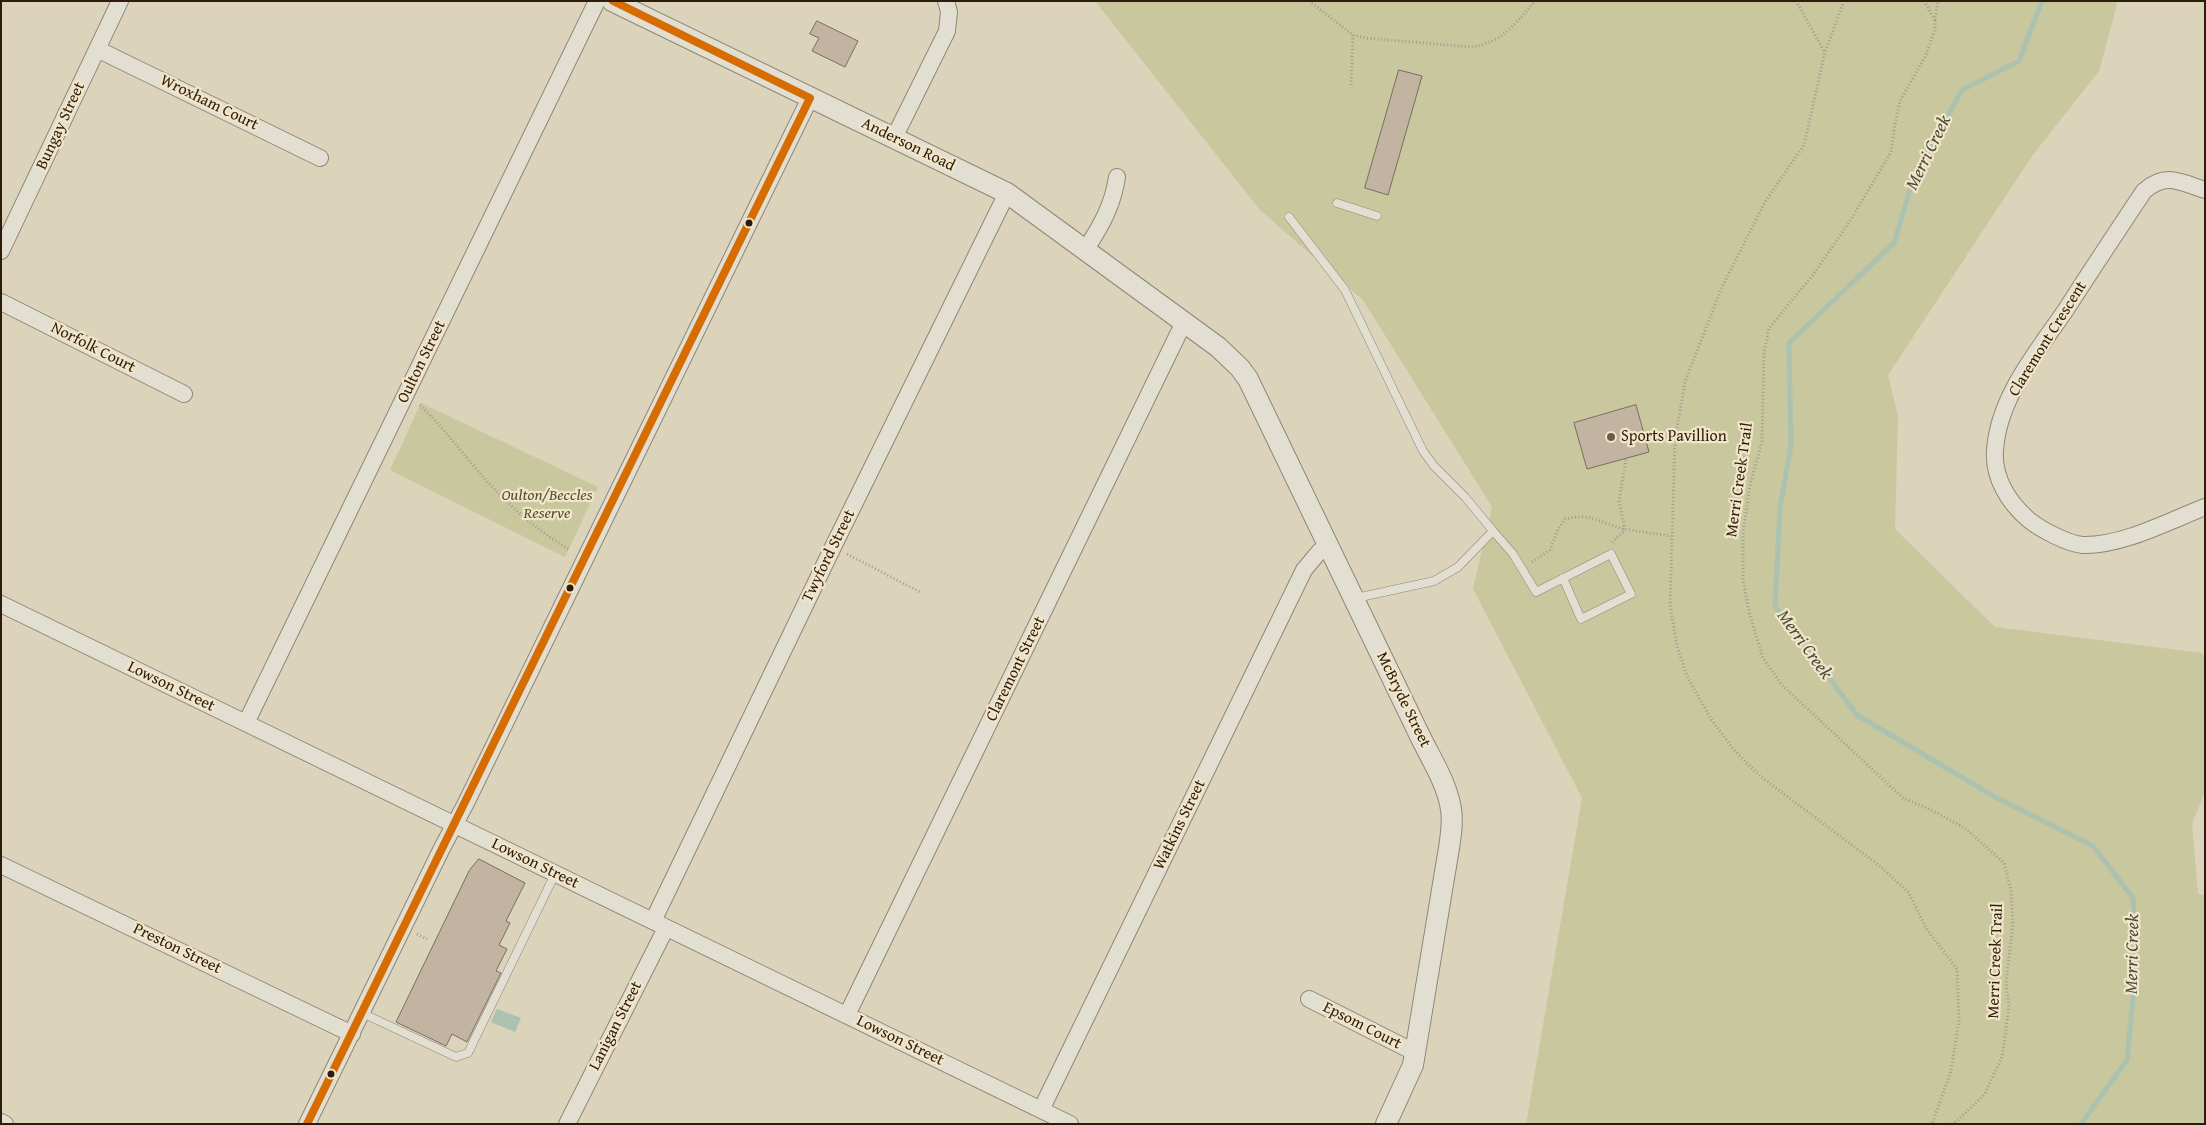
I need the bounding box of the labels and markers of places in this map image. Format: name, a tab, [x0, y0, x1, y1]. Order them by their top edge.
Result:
unlabelled marker	[744, 218, 754, 228]
place label: Sports Pavillion	[1621, 427, 1727, 447]
marker: Sports Pavillion	[1605, 431, 1617, 443]
unlabelled marker	[565, 583, 575, 593]
unlabelled marker	[326, 1069, 336, 1079]

